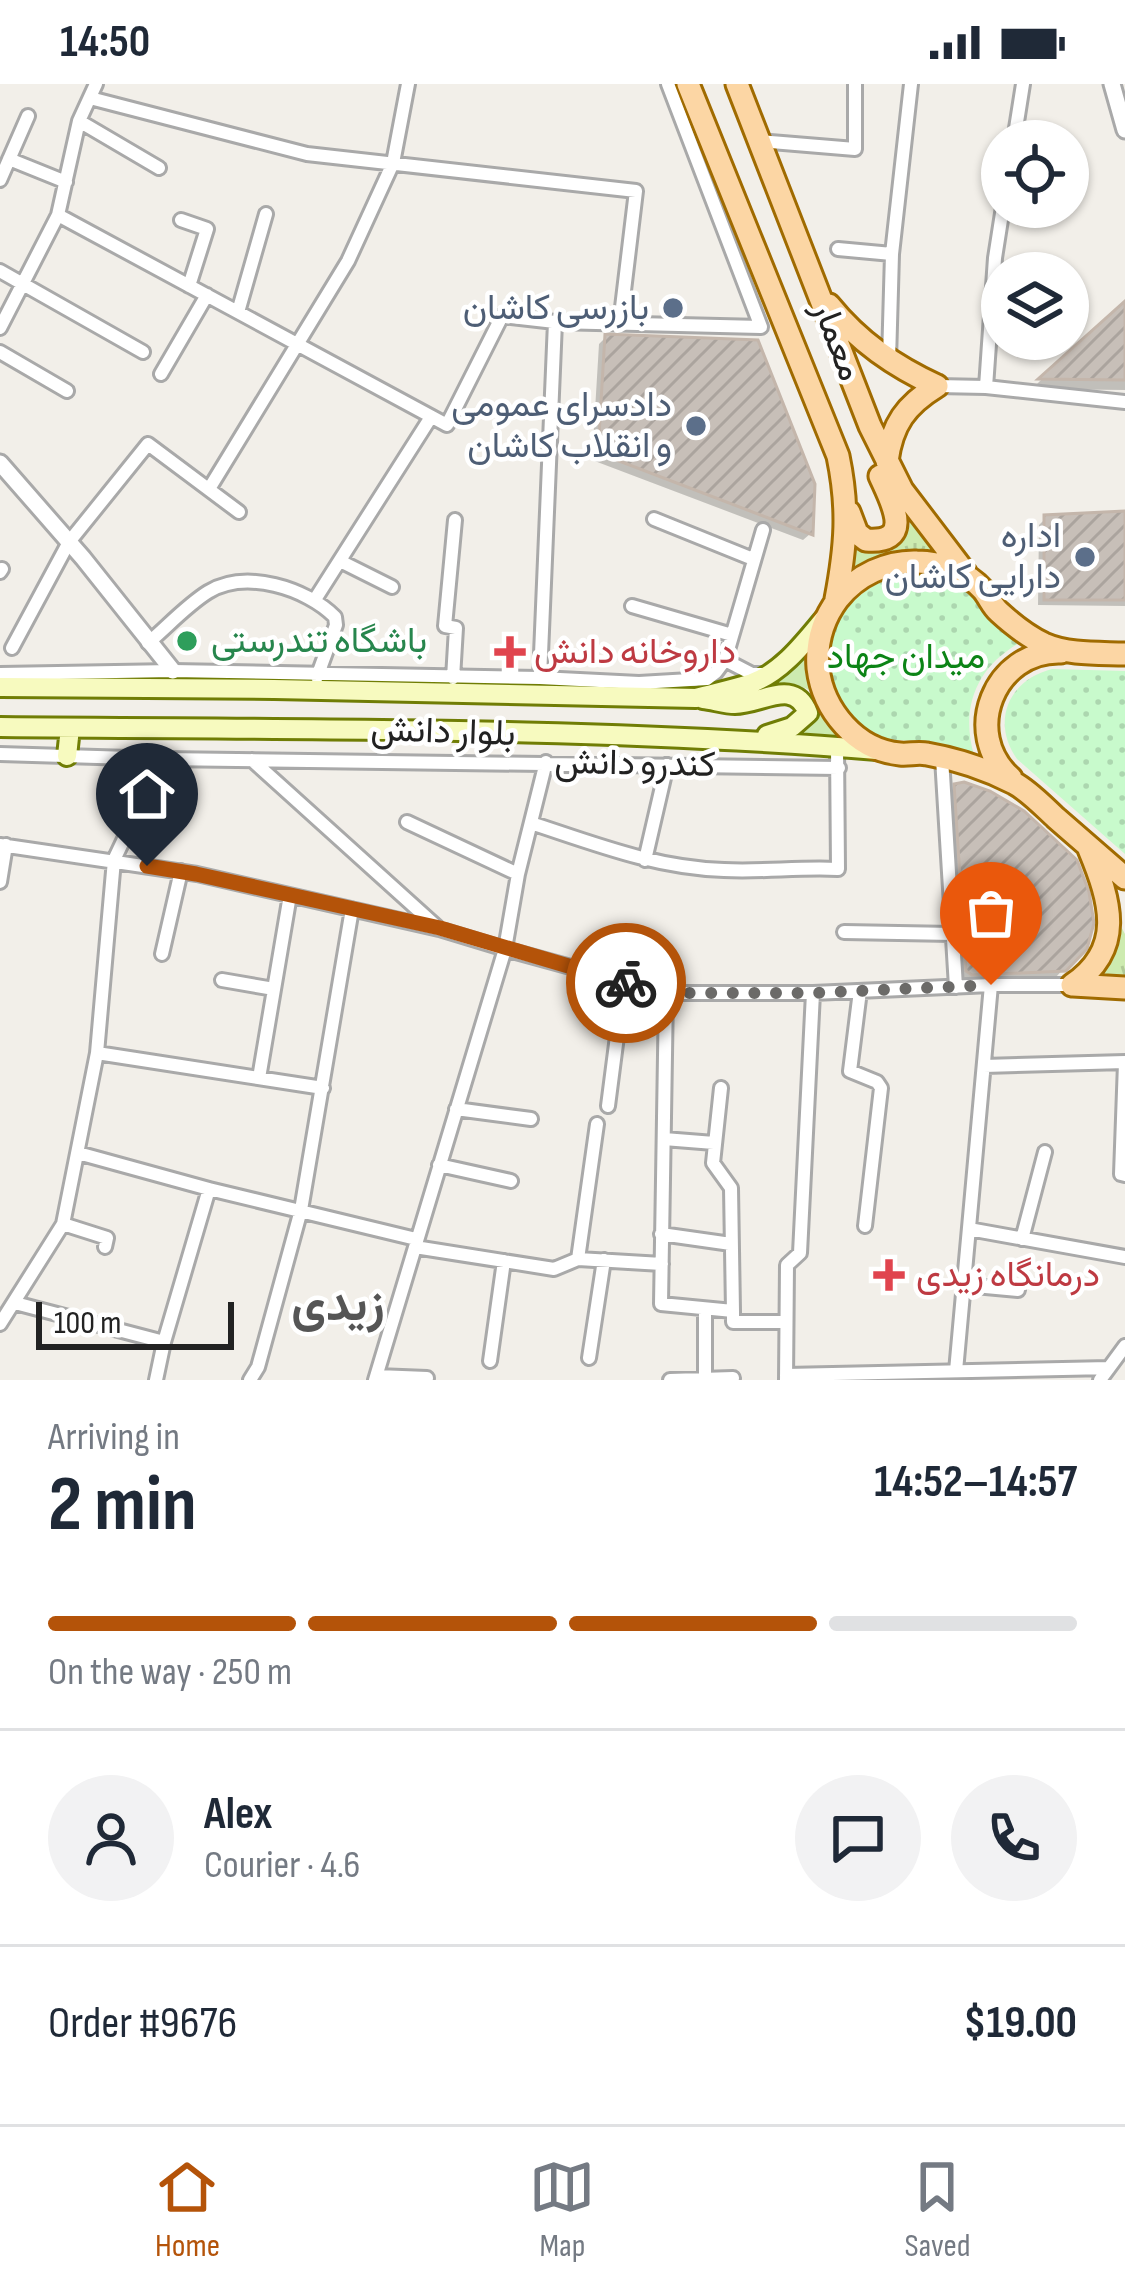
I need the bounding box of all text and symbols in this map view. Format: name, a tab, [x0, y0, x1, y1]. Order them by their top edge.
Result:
text: 14:50	[60, 15, 150, 70]
map controls	[981, 120, 1089, 360]
button: locate	[981, 120, 1089, 228]
button: layers	[981, 252, 1089, 360]
place label: بازرسی کاشان	[463, 287, 649, 330]
street label: معمار	[802, 294, 872, 387]
marker: بازرسی کاشان	[660, 295, 686, 321]
place label: دادسرای عمومی و انقلاب کاشان	[451, 384, 672, 468]
marker: دادسرای عمومی و انقلاب کاشان	[683, 413, 709, 439]
place label: اداره دارایی کاشان	[884, 515, 1061, 599]
marker: اداره دارایی کاشان	[1072, 544, 1098, 570]
place label: باشگاه تندرستی	[211, 620, 427, 663]
marker: باشگاه تندرستی	[174, 628, 200, 654]
place label: داروخانه دانش	[534, 631, 736, 674]
park label: میدان جهاد	[827, 636, 985, 679]
marker: داروخانه دانش	[497, 639, 523, 665]
street label: بلوار دانش	[370, 708, 516, 756]
street label: کندرو دانش	[554, 741, 716, 787]
pin	[96, 743, 198, 866]
icon: home	[114, 761, 180, 827]
pin	[940, 862, 1042, 985]
icon: bag	[958, 880, 1024, 946]
courier	[566, 923, 686, 1043]
icon: bike	[593, 950, 659, 1016]
place label: درمانگاه زیدی	[916, 1254, 1100, 1297]
marker: درمانگاه زیدی	[873, 1259, 905, 1291]
district label: زیدی	[291, 1277, 385, 1334]
scale bar	[36, 1296, 234, 1349]
text: 100 m	[54, 1303, 121, 1343]
text: Arriving in	[48, 1414, 180, 1461]
text: 14:52–14:57	[874, 1455, 1077, 1510]
text: 2 min	[48, 1459, 197, 1552]
text: On the way · 250 m	[48, 1649, 292, 1696]
button: person	[48, 1775, 174, 1901]
button: chat	[795, 1775, 921, 1901]
button: phone	[951, 1775, 1077, 1901]
text: Alex	[204, 1787, 272, 1842]
text: Courier · 4.6	[204, 1842, 360, 1889]
text: Order #9676	[48, 1996, 237, 2051]
text: $19.00	[964, 1996, 1077, 2051]
tab: Home	[154, 2154, 220, 2266]
tab: Map	[529, 2154, 595, 2266]
tab: Saved	[904, 2154, 971, 2266]

